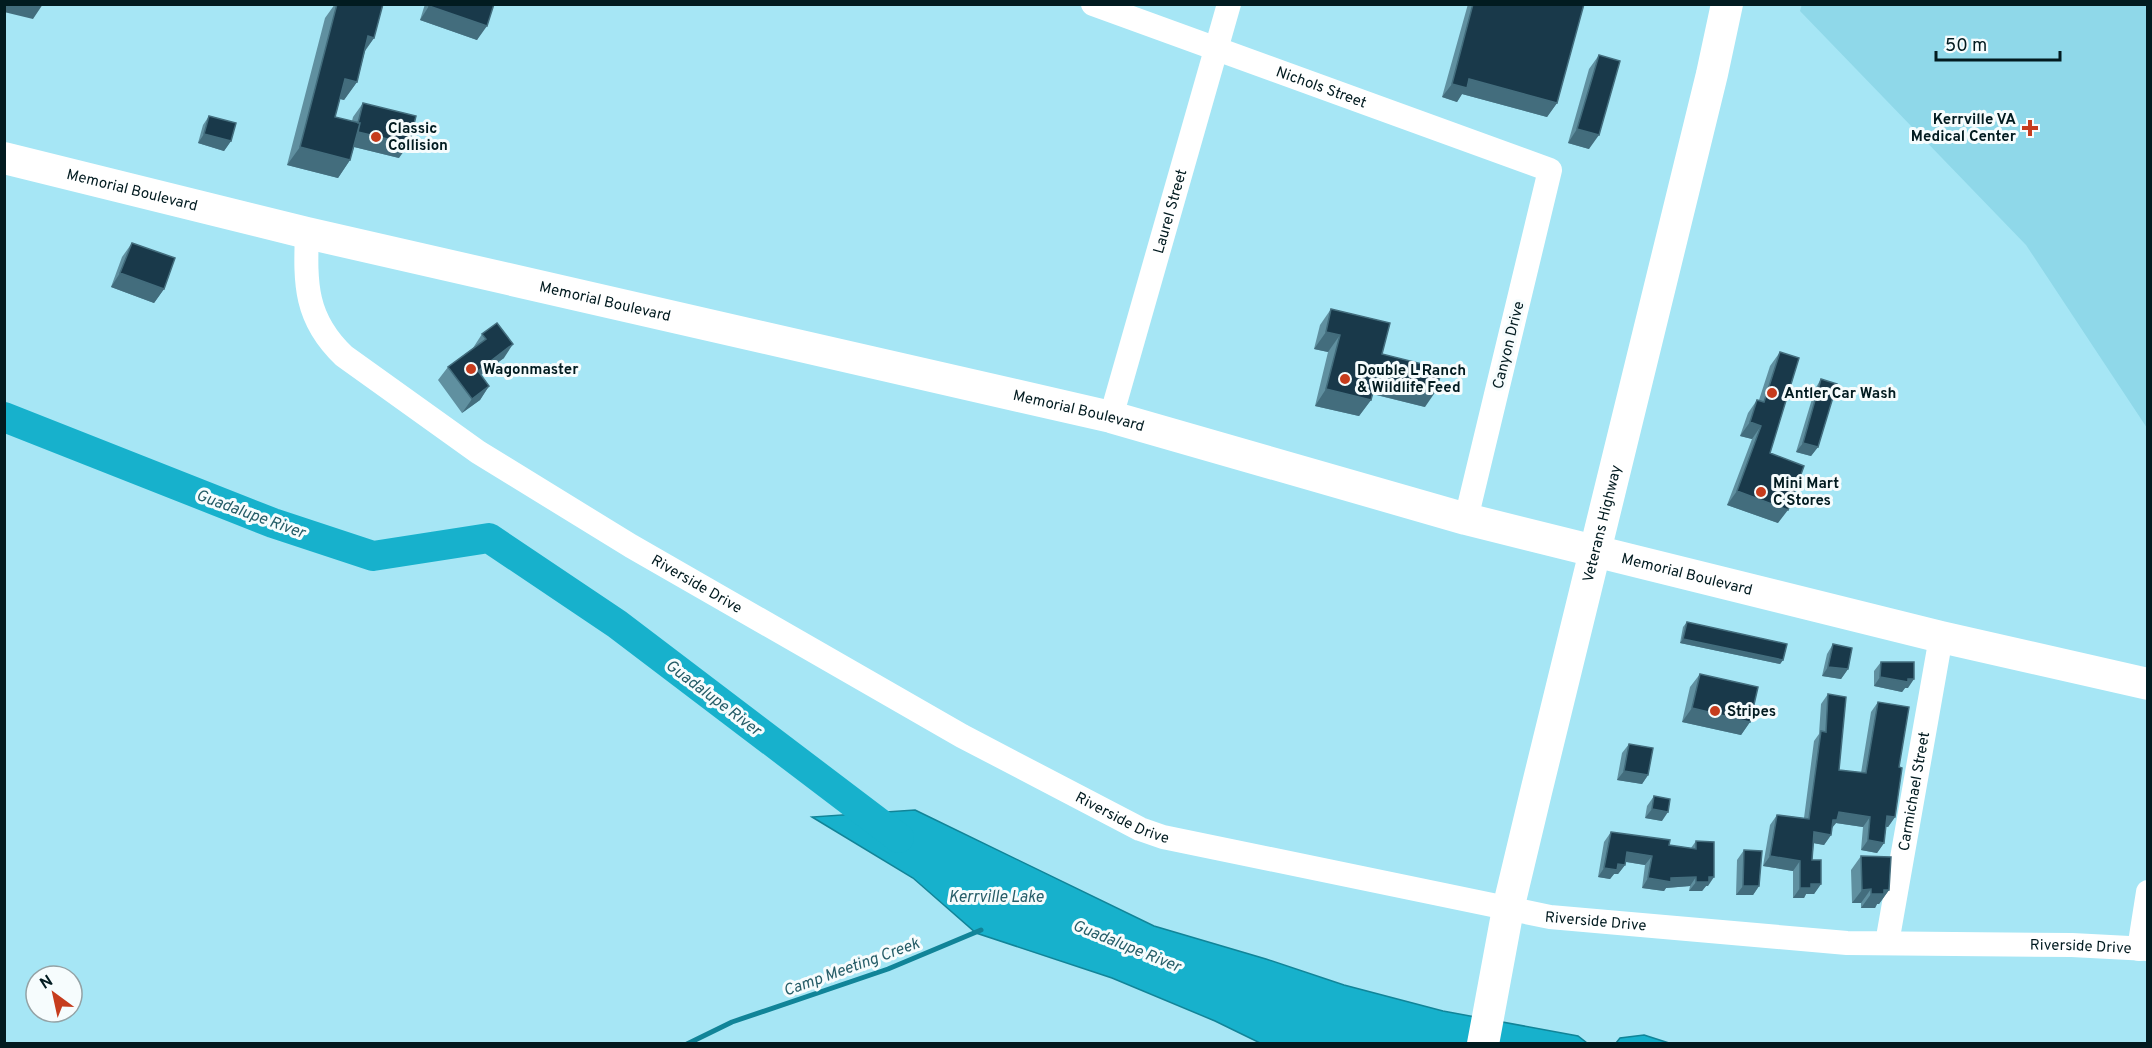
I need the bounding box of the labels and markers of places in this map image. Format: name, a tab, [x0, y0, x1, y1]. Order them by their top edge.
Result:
place label: Kerrville VA Medical Center	[1911, 111, 2017, 147]
marker: Kerrville VA Medical Center	[2021, 119, 2039, 137]
place label: Classic Collision	[388, 120, 448, 156]
marker: Classic Collision	[369, 130, 383, 144]
place label: Wagonmaster	[483, 361, 579, 380]
marker: Wagonmaster	[464, 362, 478, 376]
place label: Double L Ranch & Wildlife Feed	[1357, 362, 1466, 398]
marker: Double L Ranch & Wildlife Feed	[1338, 372, 1352, 386]
place label: Antler Car Wash	[1784, 385, 1897, 404]
marker: Antler Car Wash	[1765, 386, 1779, 400]
place label: Mini Mart C Stores	[1773, 475, 1839, 511]
marker: Mini Mart C Stores	[1754, 485, 1768, 499]
place label: Stripes	[1727, 703, 1776, 722]
marker: Stripes	[1708, 704, 1722, 718]

